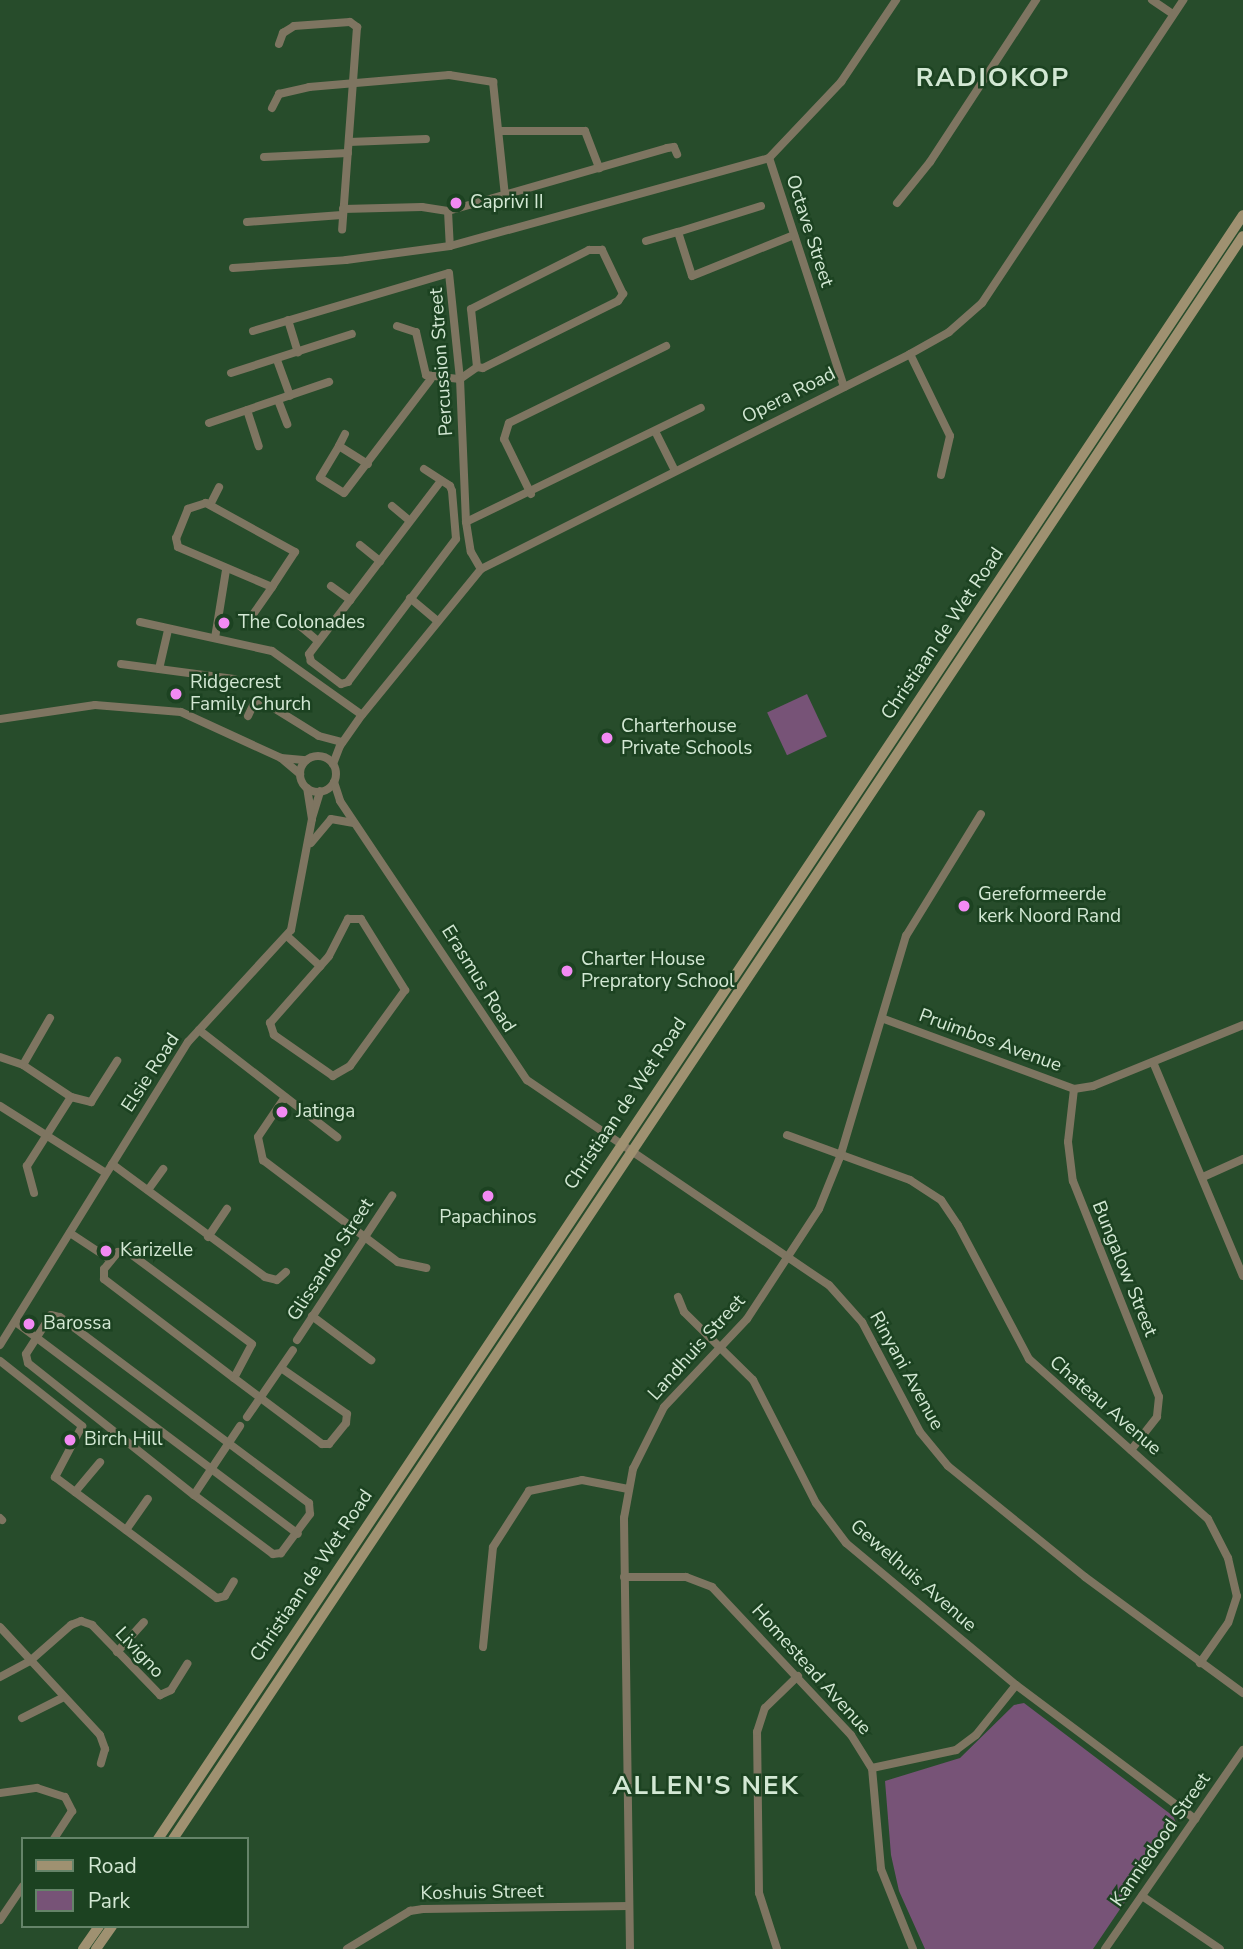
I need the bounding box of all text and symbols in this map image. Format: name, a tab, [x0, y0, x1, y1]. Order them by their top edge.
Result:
district label: RADIOKOP	[917, 62, 1069, 94]
street label: Octave Street	[780, 172, 838, 290]
place label: Caprivi II	[470, 192, 544, 214]
marker: Caprivi II	[448, 195, 464, 211]
street label: Percussion Street	[425, 287, 459, 437]
street label: Opera Road	[739, 363, 839, 429]
street label: Christiaan de Wet Road	[877, 544, 1009, 724]
place label: The Colonades	[238, 612, 365, 634]
marker: The Colonades	[216, 615, 232, 631]
place label: Ridgecrest Family Church	[190, 672, 311, 716]
marker: Ridgecrest Family Church	[168, 686, 184, 702]
place label: Charterhouse Private Schools	[621, 716, 752, 760]
marker: Charterhouse Private Schools	[599, 730, 615, 746]
place label: Gereformeerde kerk Noord Rand	[978, 884, 1121, 928]
marker: Gereformeerde kerk Noord Rand	[956, 898, 972, 914]
street label: Erasmus Road	[436, 921, 520, 1037]
place label: Charter House Prepratory School	[581, 949, 735, 993]
marker: Charter House Prepratory School	[559, 963, 575, 979]
street label: Pruimbos Avenue	[915, 1005, 1065, 1077]
street label: Christiaan de Wet Road	[560, 1014, 692, 1194]
street label: Elsie Road	[117, 1029, 185, 1117]
place label: Jatinga	[296, 1101, 355, 1123]
marker: Jatinga	[274, 1104, 290, 1120]
marker: Papachinos	[480, 1188, 496, 1204]
street label: Glissando Street	[283, 1195, 379, 1325]
street label: Bungalow Street	[1086, 1198, 1162, 1340]
place label: Papachinos	[439, 1207, 537, 1229]
place label: Karizelle	[120, 1240, 193, 1262]
marker: Karizelle	[98, 1243, 114, 1259]
street label: Landhuis Street	[644, 1291, 750, 1405]
street label: Rinyani Avenue	[864, 1308, 948, 1434]
place label: Barossa	[43, 1313, 112, 1335]
marker: Barossa	[21, 1316, 37, 1332]
street label: Chateau Avenue	[1044, 1351, 1166, 1461]
place label: Birch Hill	[84, 1429, 163, 1451]
marker: Birch Hill	[62, 1432, 78, 1448]
street label: Christiaan de Wet Road	[246, 1486, 378, 1666]
street label: Gewelhuis Avenue	[845, 1515, 981, 1637]
street label: Homestead Avenue	[746, 1600, 876, 1740]
street label: Livigno	[110, 1623, 168, 1683]
street label: Kanniedood Street	[1106, 1769, 1216, 1911]
district label: ALLEN'S NEK	[614, 1770, 798, 1802]
legend	[21, 1837, 248, 1928]
text: Road	[88, 1852, 137, 1880]
street label: Koshuis Street	[420, 1881, 544, 1905]
text: Park	[88, 1887, 130, 1915]

